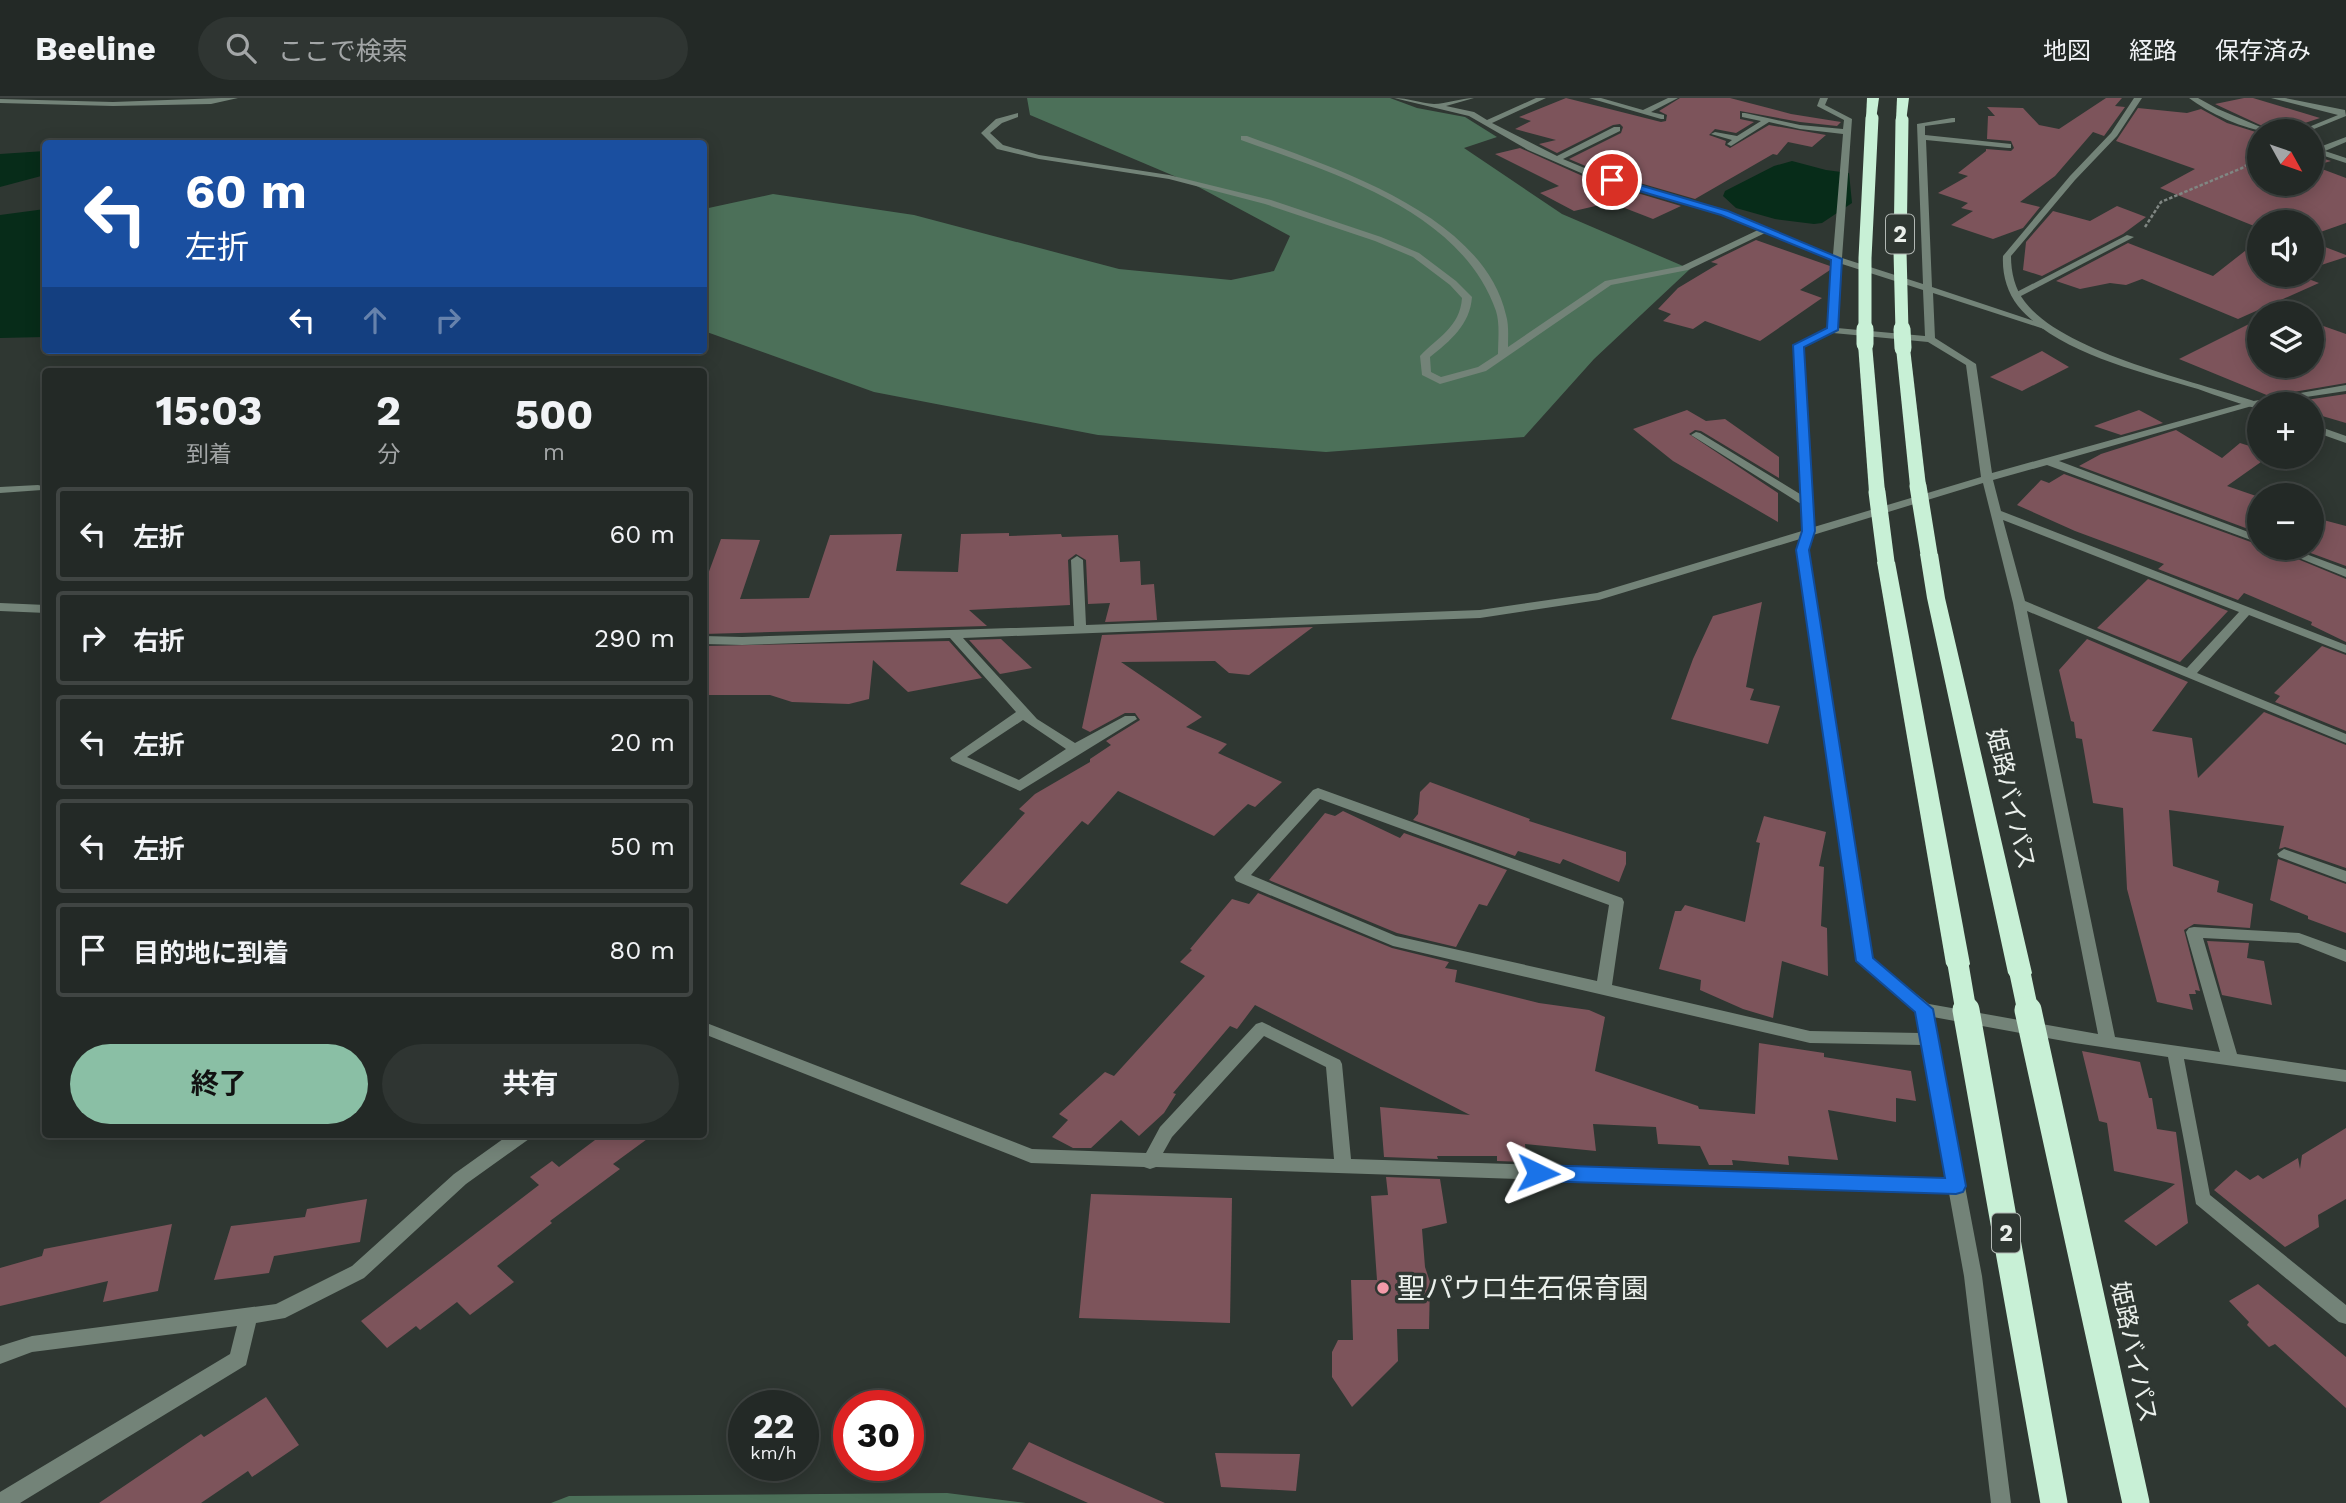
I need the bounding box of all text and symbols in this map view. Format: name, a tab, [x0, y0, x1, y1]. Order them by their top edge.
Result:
search box	[198, 17, 688, 80]
text: Beeline	[35, 29, 156, 68]
icon: search	[222, 29, 260, 67]
text: ここで検索	[278, 36, 408, 66]
text: 地図	[2043, 37, 2091, 65]
text: 経路	[2129, 37, 2177, 65]
text: 保存済み	[2215, 37, 2311, 65]
north arrow	[2247, 119, 2324, 196]
map controls	[2247, 119, 2324, 560]
pin	[1582, 150, 1642, 210]
icon: arrive	[1593, 161, 1631, 199]
text: 60 m	[185, 162, 307, 220]
icon: left	[70, 168, 161, 259]
button: sound	[2247, 210, 2324, 287]
road number: 2	[1886, 214, 1914, 253]
text: 左折	[185, 228, 249, 266]
icon: left	[283, 301, 321, 339]
icon: ahead	[356, 301, 394, 339]
icon: right	[429, 301, 467, 339]
button: layers	[2247, 301, 2324, 378]
text: 15:03	[156, 386, 263, 435]
text: 2	[376, 386, 401, 435]
text: 500	[515, 390, 593, 439]
button: +	[2247, 392, 2324, 469]
text: m	[543, 439, 565, 466]
text: 到着	[186, 441, 232, 468]
text: 分	[377, 441, 400, 468]
button: −	[2247, 483, 2324, 560]
icon: left	[74, 515, 112, 553]
text: 60 m	[609, 519, 675, 549]
text: 左折	[133, 522, 185, 552]
icon: right	[74, 619, 112, 657]
text: 290 m	[594, 623, 675, 653]
text: 右折	[133, 626, 185, 656]
icon: left	[74, 723, 112, 761]
street label: 姫路バイパス	[1981, 726, 2041, 872]
text: 20 m	[610, 727, 675, 757]
text: 左折	[133, 730, 185, 760]
icon: left	[74, 827, 112, 865]
text: 50 m	[610, 831, 675, 861]
text: 左折	[133, 834, 185, 864]
icon: arrive	[74, 931, 112, 969]
text: 80 m	[609, 935, 675, 965]
text: 目的地に到着	[133, 938, 289, 968]
button: 終了	[70, 1044, 368, 1124]
button: 共有	[382, 1044, 679, 1124]
position arrow	[1501, 1136, 1575, 1210]
road number: 2	[1992, 1214, 2020, 1252]
place label: 聖パウロ生石保育園	[1397, 1272, 1649, 1305]
street label: 姫路バイパス	[2105, 1279, 2163, 1425]
marker: 聖パウロ生石保育園	[1375, 1280, 1391, 1296]
speed limit sign: 30	[833, 1390, 924, 1481]
text: 22	[753, 1405, 794, 1447]
text: km/h	[750, 1442, 797, 1463]

